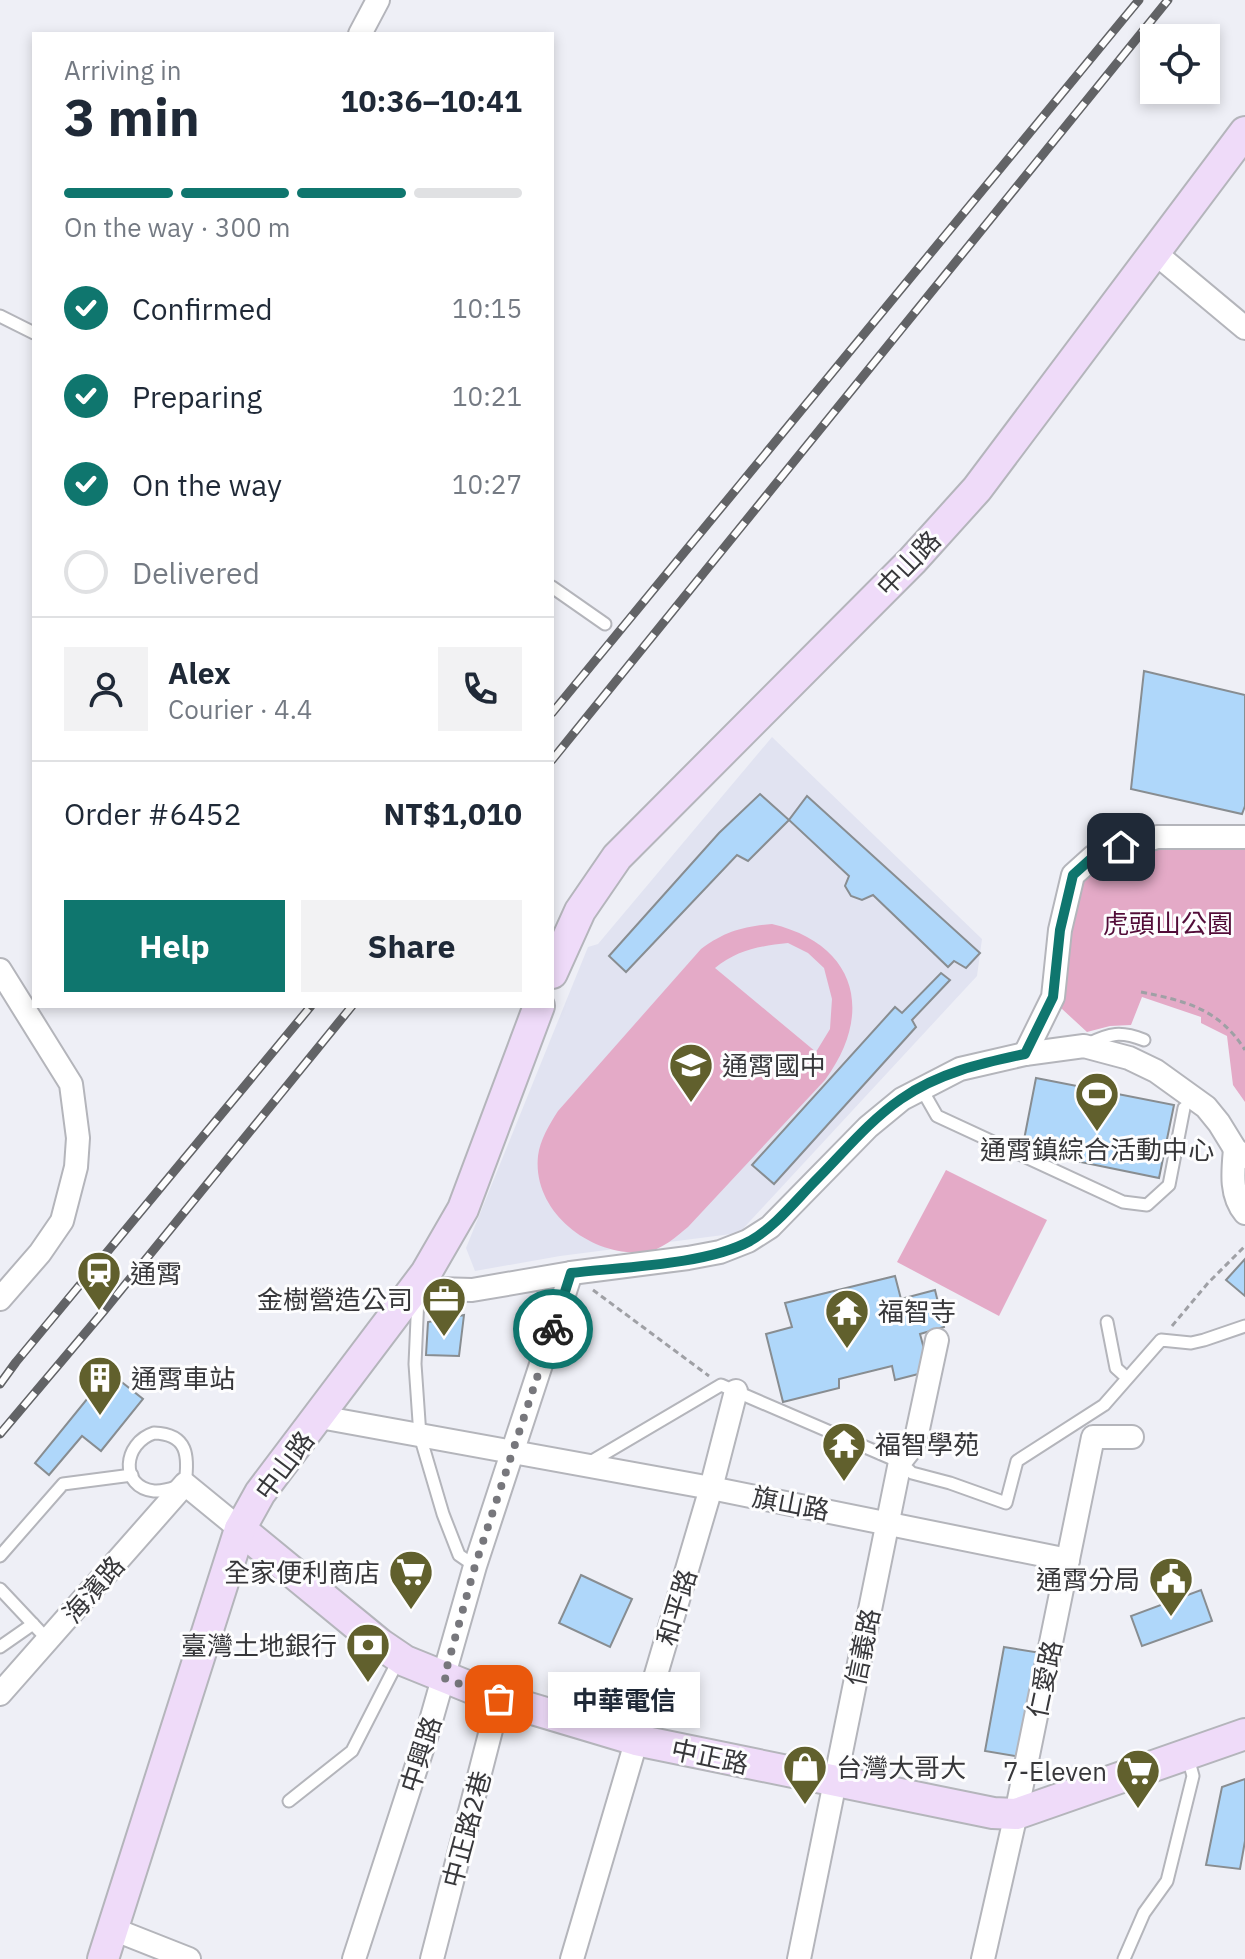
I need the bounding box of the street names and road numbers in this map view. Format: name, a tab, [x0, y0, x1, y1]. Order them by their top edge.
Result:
street label: 中山路	[869, 523, 947, 603]
street label: 中山路	[247, 1424, 321, 1506]
street label: 旗山路	[749, 1479, 833, 1527]
street label: 海濱路	[55, 1548, 131, 1630]
street label: 和平路	[648, 1565, 704, 1649]
street label: 信義路	[837, 1605, 887, 1689]
street label: 仁愛路	[1019, 1637, 1069, 1721]
street label: 中興路	[392, 1712, 448, 1796]
street label: 中正路	[668, 1731, 752, 1781]
street label: 中正路2巷	[434, 1767, 498, 1891]

